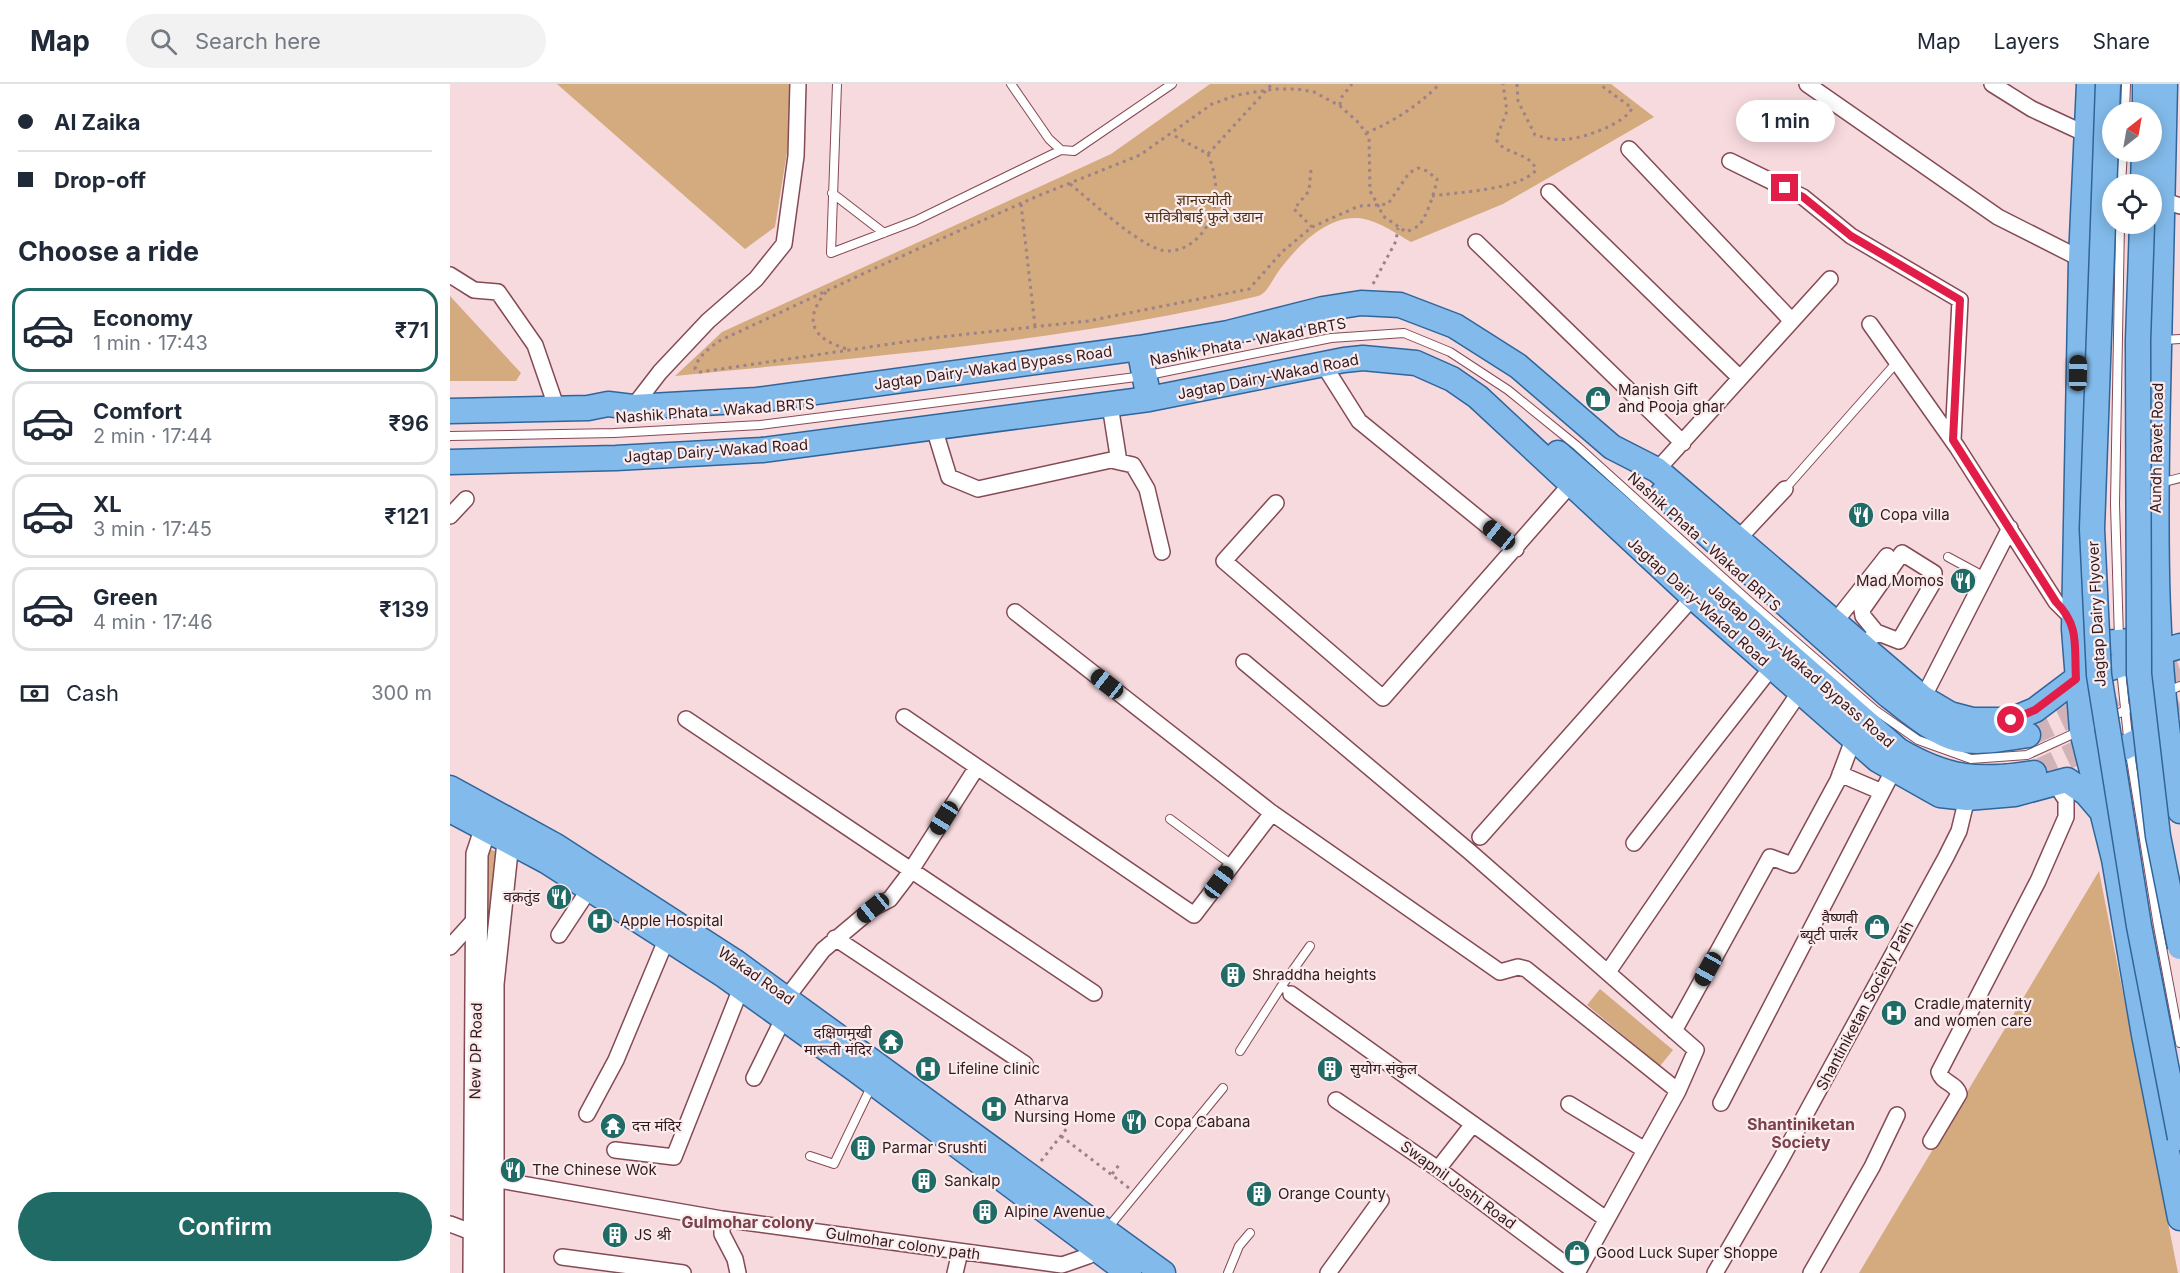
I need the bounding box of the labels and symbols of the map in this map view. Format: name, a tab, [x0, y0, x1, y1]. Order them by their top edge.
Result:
callout: 1 min	[1736, 101, 1834, 143]
north arrow	[2102, 102, 2162, 162]
route end	[1771, 174, 1798, 201]
park label: ज्ञानज्योती सावित्रीबाई फुले उद्यान	[1145, 190, 1264, 227]
street label: Nashik Phata - Wakad BRTS	[1148, 313, 1348, 370]
street label: Jagtap Dairy-Wakad Bypass Road	[873, 341, 1113, 394]
street label: Jagtap Dairy-Wakad Road	[1176, 350, 1360, 403]
car	[2069, 355, 2087, 391]
place label: Manish Gift and Pooja ghar	[1618, 380, 1725, 416]
street label: Aundh Ravet Road	[2146, 383, 2167, 513]
shop icon: Manish Gift and Pooja ghar	[1583, 384, 1613, 414]
street label: Nashik Phata - Wakad BRTS	[615, 394, 815, 427]
street label: Jagtap Dairy-Wakad Road	[623, 435, 809, 466]
street label: Nashik Phata - Wakad BRTS	[1624, 468, 1785, 615]
restaurant icon: Copa villa	[1846, 500, 1876, 530]
place label: Copa villa	[1880, 505, 1950, 524]
car	[1479, 517, 1519, 553]
street label: Jagtap Dairy-Wakad Road	[1623, 533, 1773, 670]
street label: Jagtap Dairy Flyover	[2083, 540, 2110, 688]
restaurant icon: Mad Momos	[1948, 566, 1978, 596]
place label: Mad Momos	[1856, 571, 1944, 590]
street label: Jagtap Dairy-Wakad Bypass Road	[1704, 580, 1898, 752]
car	[1087, 666, 1127, 702]
route start	[1997, 706, 2024, 733]
car	[927, 798, 961, 838]
car	[1201, 862, 1237, 902]
restaurant icon: वक्रतुंड	[544, 882, 574, 912]
place label: वक्रतुंड	[504, 887, 541, 907]
car	[853, 890, 893, 926]
hospital icon: Apple Hospital	[585, 906, 615, 936]
place label: वैष्णवी ब्यूटी पार्लर	[1800, 908, 1859, 945]
place label: Apple Hospital	[620, 911, 723, 930]
shop icon: वैष्णवी ब्यूटी पार्लर	[1862, 912, 1892, 942]
street label: Shantiniketan Society Path	[1812, 918, 1917, 1094]
street label: Wakad Road	[715, 942, 798, 1009]
car	[1691, 949, 1725, 989]
building icon: Shraddha heights	[1218, 960, 1248, 990]
place label: Shraddha heights	[1252, 965, 1377, 984]
place label: Cradle maternity and women care	[1914, 994, 2032, 1030]
hospital icon: Cradle maternity and women care	[1879, 998, 1909, 1028]
street label: New DP Road	[465, 1002, 486, 1100]
place label: दक्षिणमुखी मारूती मंदिर	[804, 1023, 873, 1059]
temple icon: दक्षिणमुखी मारूती मंदिर	[876, 1027, 906, 1057]
hospital icon: Lifeline clinic	[913, 1054, 943, 1084]
building icon: सुयोग संकुल	[1315, 1054, 1345, 1084]
place label: Lifeline clinic	[948, 1059, 1040, 1078]
place label: सुयोग संकुल	[1350, 1059, 1418, 1079]
place label: Atharva Nursing Home	[1014, 1090, 1116, 1126]
hospital icon: Atharva Nursing Home	[979, 1094, 1009, 1124]
restaurant icon: Copa Cabana	[1119, 1107, 1149, 1137]
temple icon: दत्त मंदिर	[598, 1111, 628, 1141]
place label: Copa Cabana	[1154, 1112, 1250, 1131]
district label: Shantiniketan Society	[1747, 1114, 1855, 1152]
place label: दत्त मंदिर	[632, 1116, 682, 1135]
building icon: Parmar Srushti	[848, 1133, 878, 1163]
street label: Swapnil Joshi Road	[1397, 1136, 1520, 1233]
place label: Parmar Srushti	[882, 1138, 987, 1157]
restaurant icon: The Chinese Wok	[498, 1155, 528, 1185]
place label: The Chinese Wok	[532, 1160, 657, 1179]
building icon: Sankalp	[909, 1166, 939, 1196]
place label: Sankalp	[944, 1171, 1000, 1190]
building icon: Orange County	[1244, 1179, 1274, 1209]
place label: Orange County	[1278, 1184, 1386, 1203]
building icon: Alpine Avenue	[970, 1197, 1000, 1227]
place label: Alpine Avenue	[1004, 1202, 1105, 1221]
district label: Gulmohar colony	[682, 1212, 815, 1232]
building icon: JS श्री	[600, 1220, 630, 1250]
street label: Gulmohar colony path	[825, 1223, 982, 1264]
place label: JS श्री	[634, 1225, 672, 1244]
shop icon: Good Luck Super Shoppe	[1562, 1238, 1592, 1268]
place label: Good Luck Super Shoppe	[1596, 1243, 1778, 1262]

